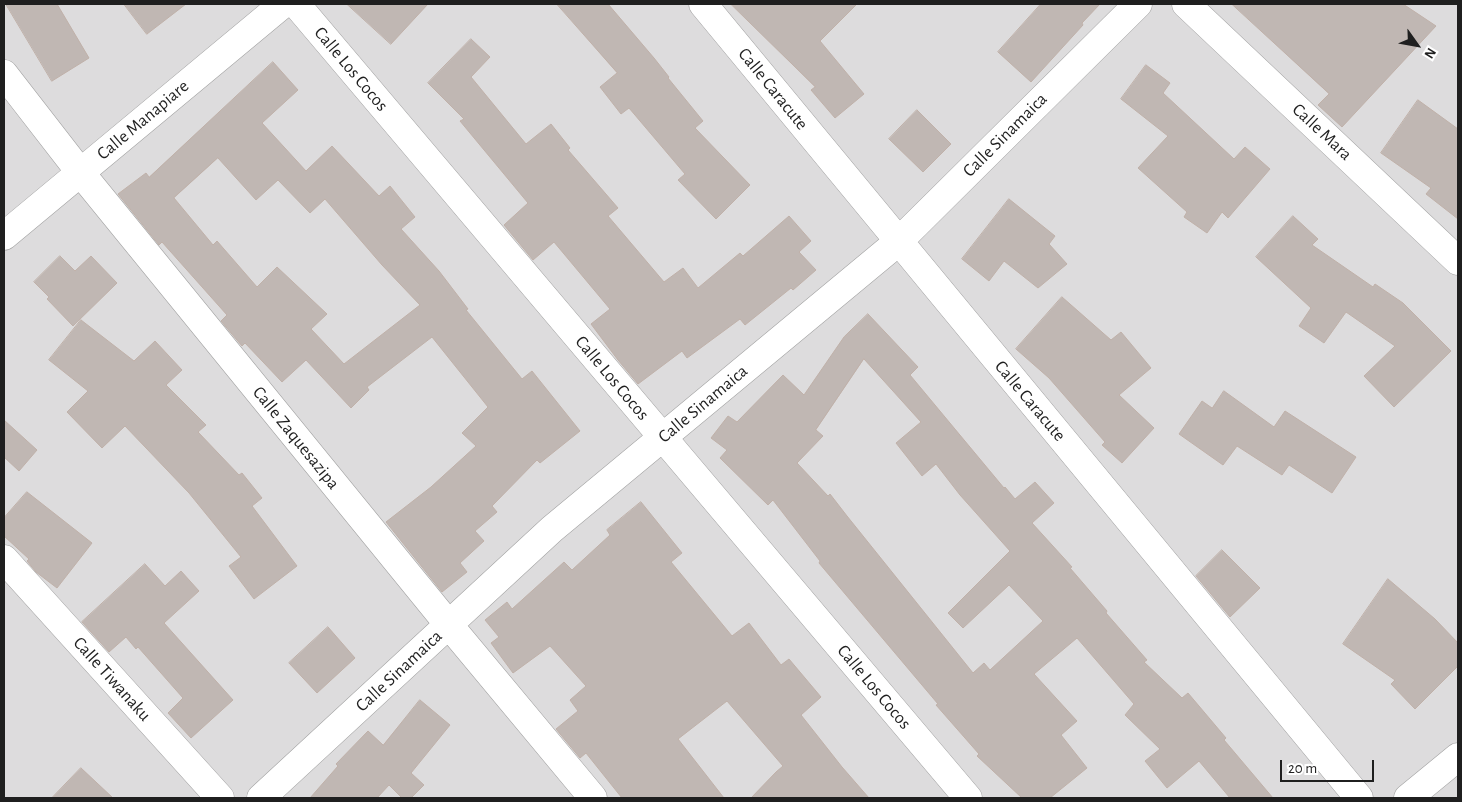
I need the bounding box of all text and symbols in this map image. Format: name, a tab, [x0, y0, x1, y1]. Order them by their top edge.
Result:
north arrow	[1392, 20, 1442, 70]
street label: Calle Los Cocos	[309, 22, 393, 116]
street label: Calle Caracute	[733, 44, 813, 134]
text: N	[1421, 45, 1438, 61]
street label: Calle Manapiare	[93, 75, 193, 165]
street label: Calle Sinamaica	[958, 88, 1052, 182]
street label: Calle Mara	[1288, 99, 1356, 165]
street label: Calle Los Cocos	[570, 331, 654, 425]
street label: Calle Caracute	[990, 356, 1070, 446]
street label: Calle Sinamaica	[654, 360, 752, 448]
street label: Calle Zaquesazipa	[248, 382, 344, 494]
street label: Calle Sinamaica	[351, 626, 447, 716]
street label: Calle Tiwanaku	[69, 632, 155, 726]
street label: Calle Los Cocos	[832, 640, 916, 734]
scale bar	[1282, 750, 1376, 782]
text: 20 m	[1288, 761, 1317, 776]

